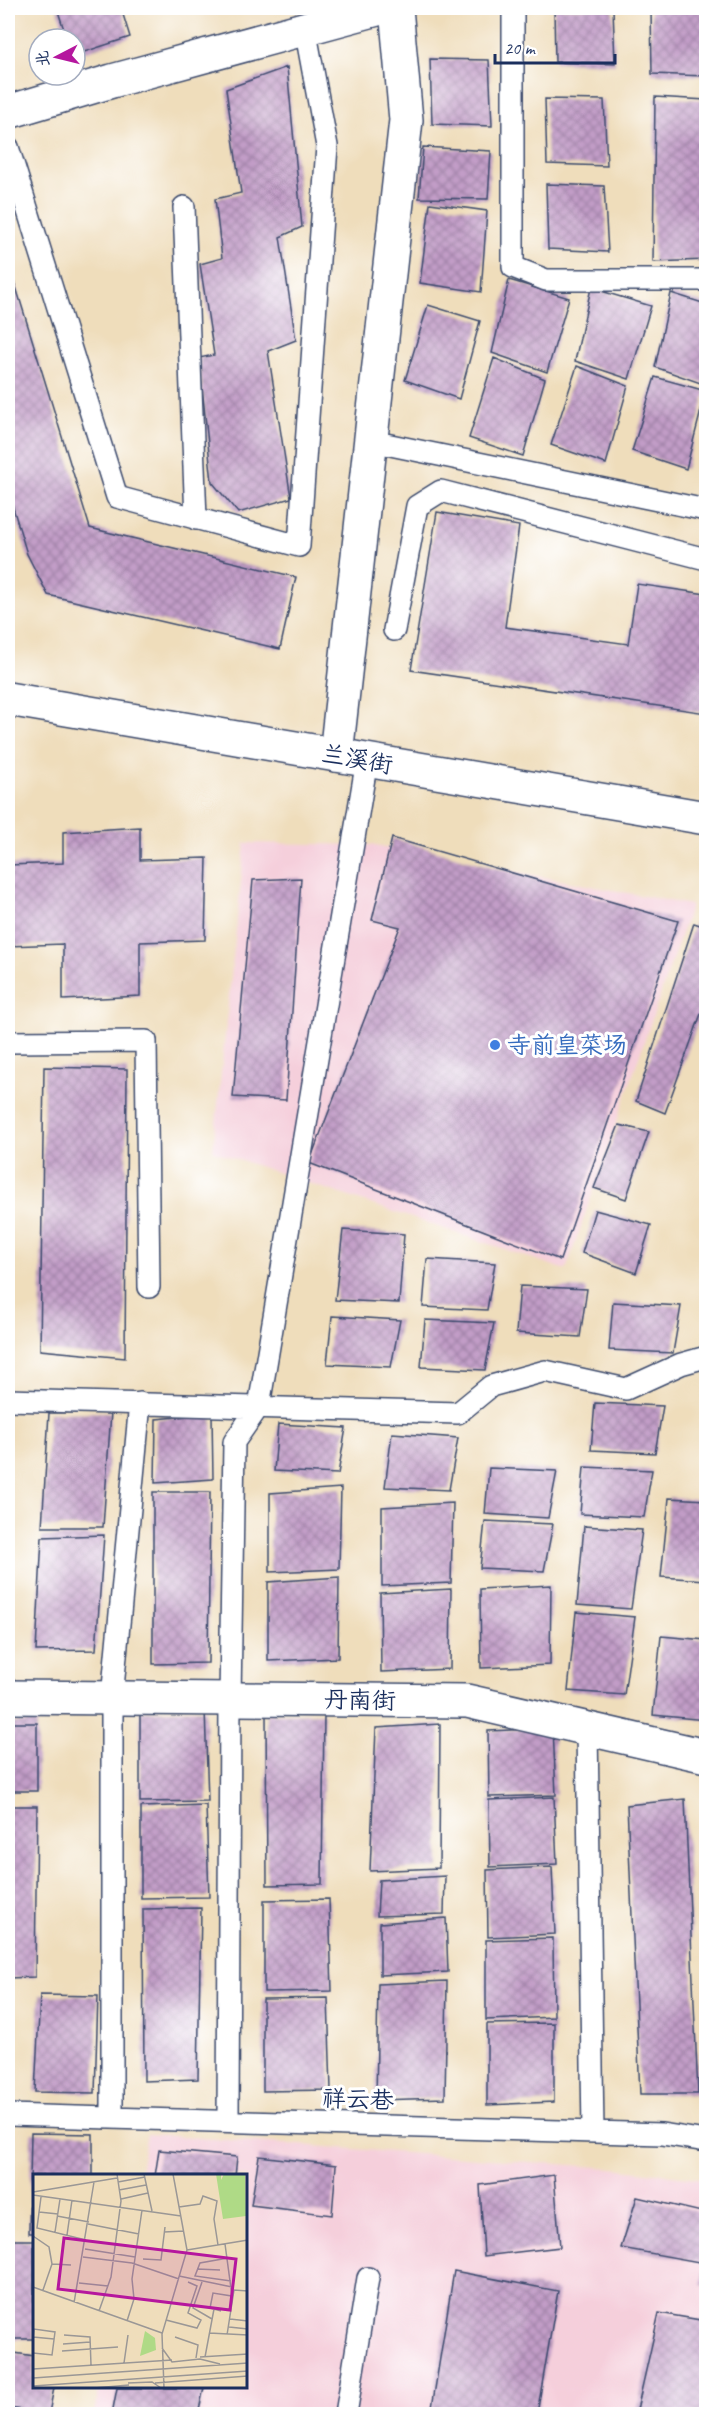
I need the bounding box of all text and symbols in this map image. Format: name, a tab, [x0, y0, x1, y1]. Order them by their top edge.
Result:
north arrow	[27, 27, 87, 87]
scale bar	[495, 27, 615, 65]
text: 20 m	[504, 37, 537, 59]
text: 北	[32, 50, 54, 68]
street label: 兰溪街	[319, 738, 395, 780]
place label: 寺前皇菜场	[507, 1030, 627, 1060]
marker: 寺前皇菜场	[488, 1038, 502, 1052]
street label: 丹南街	[324, 1684, 396, 1716]
street label: 祥云巷	[321, 2083, 395, 2115]
inset map	[33, 2174, 248, 2389]

